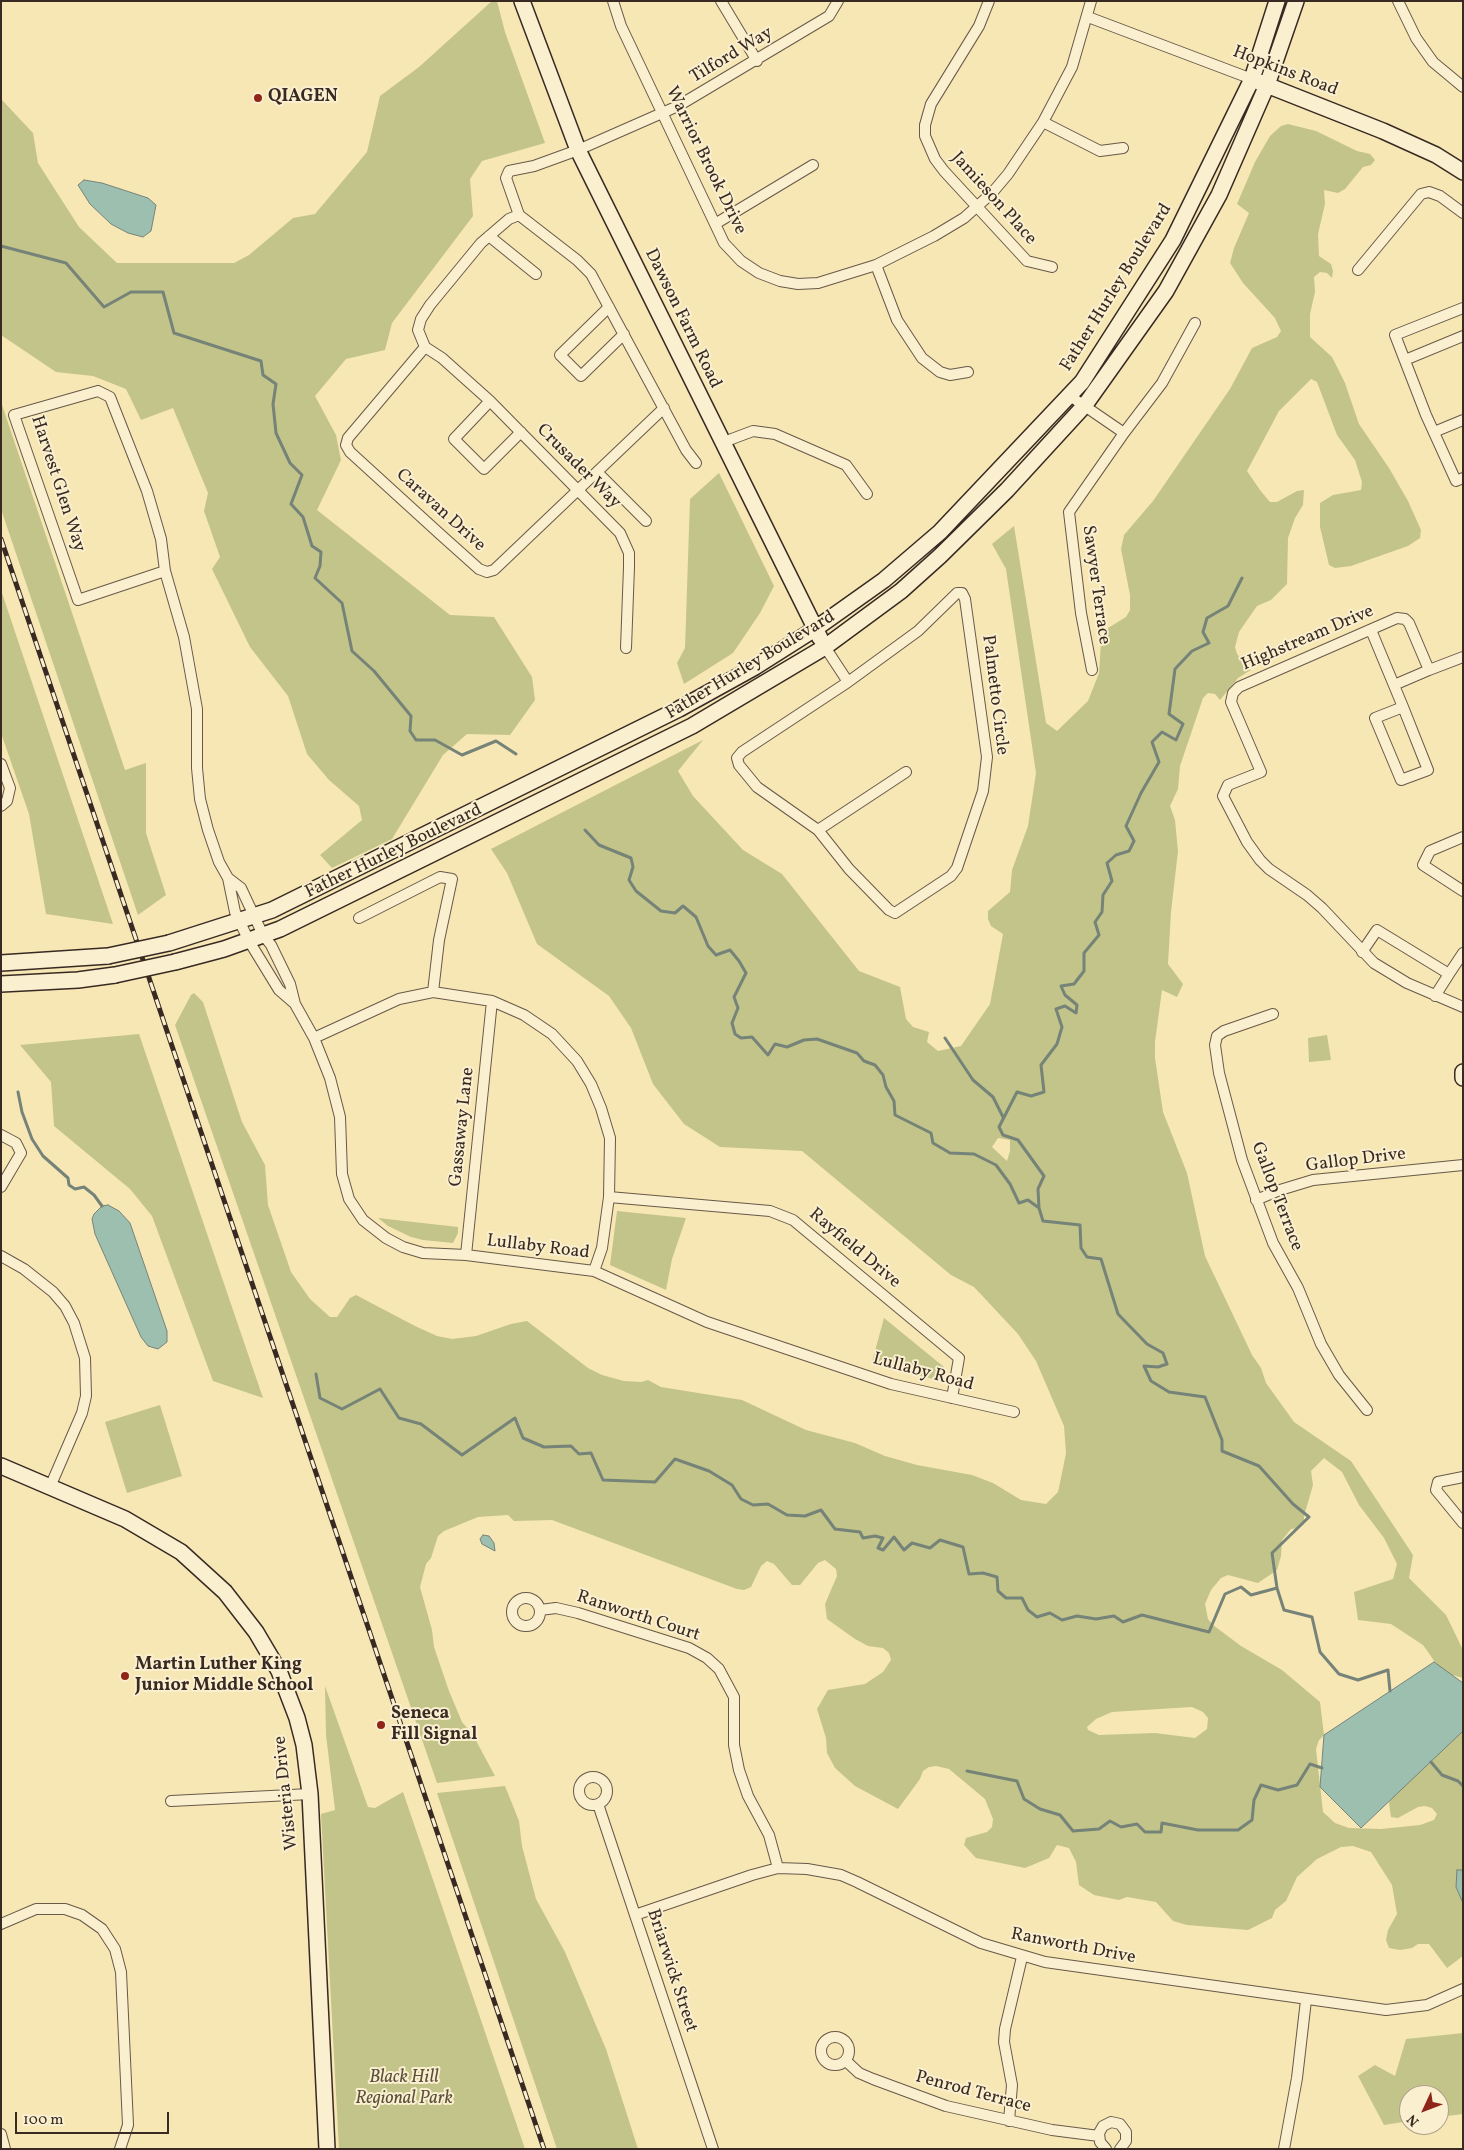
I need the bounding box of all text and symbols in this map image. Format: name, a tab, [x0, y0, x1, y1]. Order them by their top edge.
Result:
street label: Tilford Way	[687, 23, 777, 89]
street label: Hopkins Road	[1229, 42, 1341, 102]
street label: Warrior Brook Drive	[660, 83, 750, 239]
place label: QIAGEN	[268, 87, 338, 109]
marker: QIAGEN	[252, 92, 264, 104]
street label: Jamieson Place	[946, 148, 1040, 250]
street label: Father Hurley Boulevard	[1056, 200, 1178, 376]
street label: Dawson Farm Road	[639, 246, 725, 392]
street label: Harvest Glen Way	[25, 413, 89, 555]
street label: Crusader Way	[531, 420, 625, 514]
street label: Caravan Drive	[391, 465, 489, 557]
street label: Sawyer Terrace	[1076, 524, 1114, 646]
street label: Highstream Drive	[1239, 601, 1377, 677]
street label: Father Hurley Boulevard	[662, 607, 840, 725]
street label: Palmetto Circle	[976, 634, 1012, 756]
street label: Father Hurley Boulevard	[302, 800, 486, 904]
street label: Gassaway Lane	[446, 1066, 480, 1188]
street label: Gallop Terrace	[1245, 1140, 1307, 1254]
street label: Gallop Drive	[1305, 1144, 1407, 1178]
street label: Rayfield Drive	[804, 1204, 904, 1294]
street label: Lullaby Road	[485, 1231, 591, 1265]
street label: Lullaby Road	[870, 1349, 976, 1397]
street label: Ranworth Court	[574, 1587, 702, 1647]
place label: Martin Luther King Junior Middle School	[135, 1655, 313, 1698]
marker: Martin Luther King Junior Middle School	[119, 1670, 131, 1682]
place label: Seneca Fill Signal	[391, 1704, 477, 1746]
marker: Seneca Fill Signal	[375, 1719, 387, 1731]
street label: Wisteria Drive	[270, 1735, 304, 1851]
street label: Briarwick Street	[641, 1907, 701, 2035]
street label: Ranworth Drive	[1009, 1924, 1137, 1970]
street label: Penrod Terrace	[913, 2067, 1033, 2119]
park label: Black Hill Regional Park	[355, 2068, 453, 2110]
north arrow	[1399, 2085, 1449, 2135]
scale bar	[18, 2102, 171, 2134]
text: 100 m	[23, 2110, 63, 2131]
text: N	[1403, 2110, 1424, 2130]

